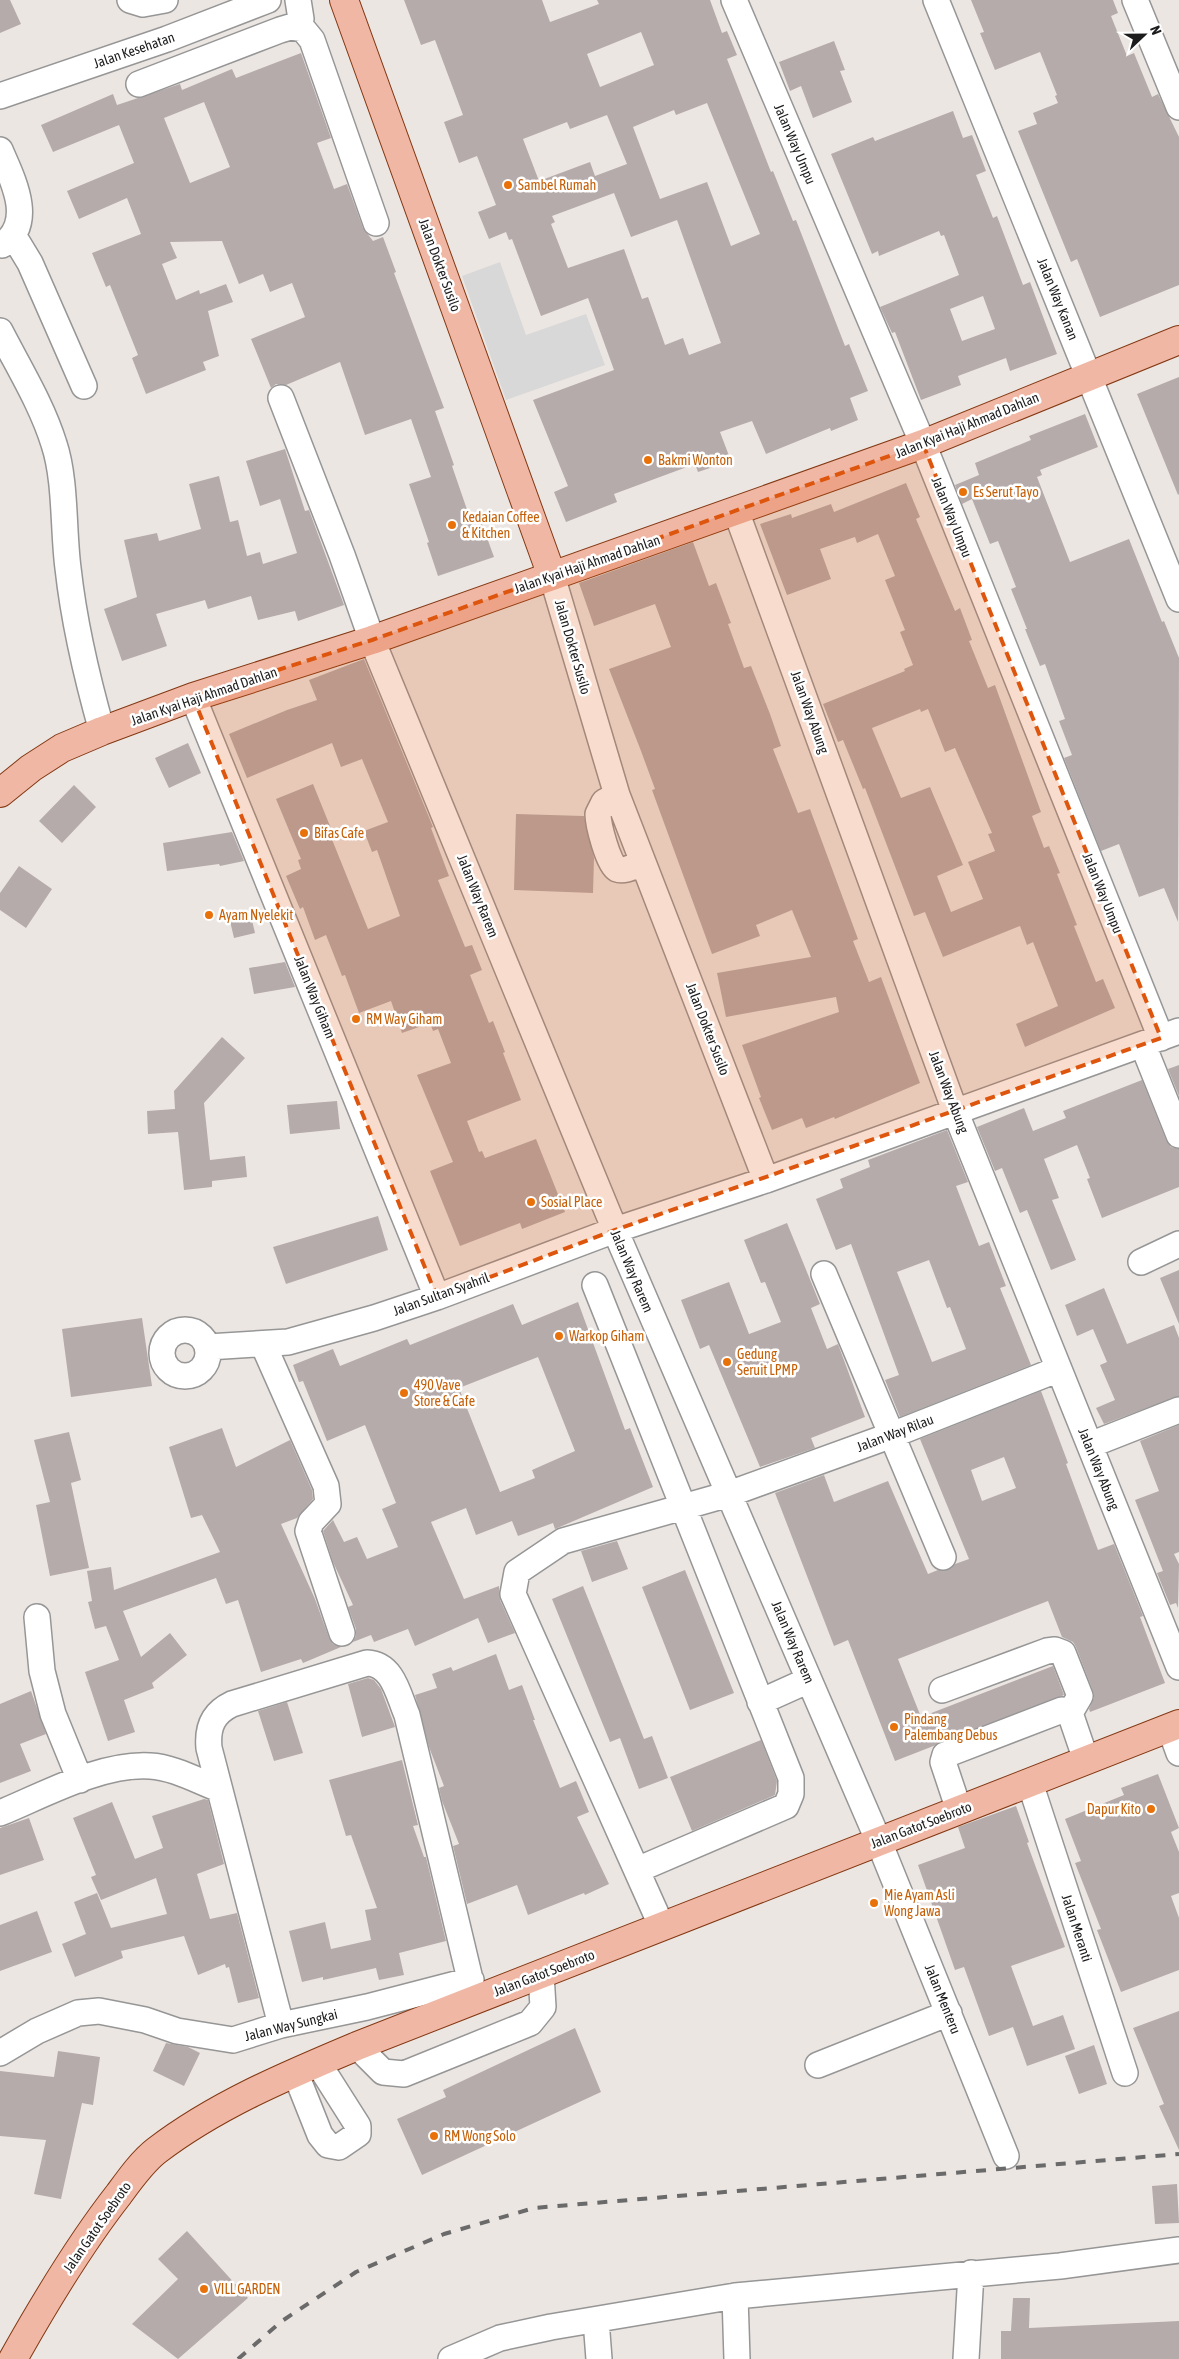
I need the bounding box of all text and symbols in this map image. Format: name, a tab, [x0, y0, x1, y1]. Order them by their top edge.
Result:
north arrow	[1119, 10, 1169, 60]
text: N	[1147, 23, 1165, 37]
street label: Jalan Kesehatan	[91, 29, 177, 71]
street label: Jalan Way Umpu	[771, 101, 819, 187]
place label: Sambel Rumah	[518, 177, 596, 193]
marker: Sambel Rumah	[502, 179, 514, 191]
street label: Jalan Dokter Susilo	[416, 216, 464, 314]
street label: Jalan Way Kanan	[1034, 256, 1082, 342]
street label: Jalan Kyai Haji Ahmad Dahlan	[893, 389, 1041, 461]
place label: Bakmi Wonton	[658, 452, 733, 468]
marker: Bakmi Wonton	[642, 454, 654, 466]
street label: Jalan Way Umpu	[929, 474, 975, 560]
place label: Es Serut Tayo	[973, 484, 1039, 500]
marker: Es Serut Tayo	[957, 486, 969, 498]
place label: Kedaian Coffee & Kitchen	[462, 509, 540, 541]
marker: Kedaian Coffee & Kitchen	[446, 519, 458, 531]
street label: Jalan Kyai Haji Ahmad Dahlan	[512, 531, 662, 597]
street label: Jalan Dokter Susilo	[552, 598, 594, 696]
street label: Jalan Kyai Haji Ahmad Dahlan	[129, 663, 279, 729]
street label: Jalan Way Abung	[788, 668, 832, 756]
place label: Bifas Cafe	[314, 825, 364, 841]
marker: Bifas Cafe	[298, 827, 310, 839]
street label: Jalan Way Umpu	[1080, 850, 1126, 936]
street label: Jalan Way Rarem	[454, 852, 502, 940]
place label: Ayam Nyelekit	[219, 907, 293, 923]
marker: Ayam Nyelekit	[203, 909, 215, 921]
street label: Jalan Way Giham	[291, 953, 339, 1041]
street label: Jalan Dokter Susilo	[683, 981, 733, 1077]
place label: RM Way Giham	[366, 1011, 442, 1027]
marker: RM Way Giham	[350, 1013, 362, 1025]
street label: Jalan Way Abung	[926, 1049, 972, 1135]
place label: Sosial Place	[541, 1194, 602, 1210]
marker: Sosial Place	[525, 1196, 537, 1208]
street label: Jalan Way Rarem	[607, 1227, 657, 1315]
street label: Jalan Sultan Syahril	[391, 1269, 492, 1319]
place label: Warkop Giham	[569, 1328, 644, 1344]
marker: Warkop Giham	[553, 1330, 565, 1342]
place label: Gedung Seruit LPMP	[737, 1346, 798, 1378]
marker: Gedung Seruit LPMP	[721, 1356, 733, 1368]
place label: 490 Vave Store & Cafe	[414, 1377, 475, 1409]
marker: 490 Vave Store & Cafe	[398, 1387, 410, 1399]
street label: Jalan Way Rilau	[854, 1411, 936, 1455]
street label: Jalan Way Abung	[1075, 1426, 1123, 1512]
street label: Jalan Way Rarem	[768, 1598, 818, 1686]
place label: Pindang Palembang Debus	[904, 1711, 998, 1743]
marker: Pindang Palembang Debus	[888, 1721, 900, 1733]
street label: Jalan Gatot Soebroto	[868, 1798, 974, 1852]
place label: Dapur Kito	[1087, 1801, 1141, 1817]
marker: Dapur Kito	[1145, 1803, 1157, 1815]
place label: Mie Ayam Asli Wong Jawa	[884, 1887, 955, 1919]
street label: Jalan Meranti	[1059, 1892, 1095, 1964]
marker: Mie Ayam Asli Wong Jawa	[868, 1897, 880, 1909]
street label: Jalan Gatot Soebroto	[491, 1946, 597, 2000]
street label: Jalan Menteru	[922, 1962, 964, 2036]
street label: Jalan Way Sungkai	[243, 2006, 339, 2044]
place label: RM Wong Solo	[444, 2128, 516, 2144]
marker: RM Wong Solo	[428, 2130, 440, 2142]
street label: Jalan Gatot Soebroto	[60, 2179, 134, 2275]
place label: VILL GARDEN	[214, 2281, 281, 2297]
marker: VILL GARDEN	[198, 2283, 210, 2295]

